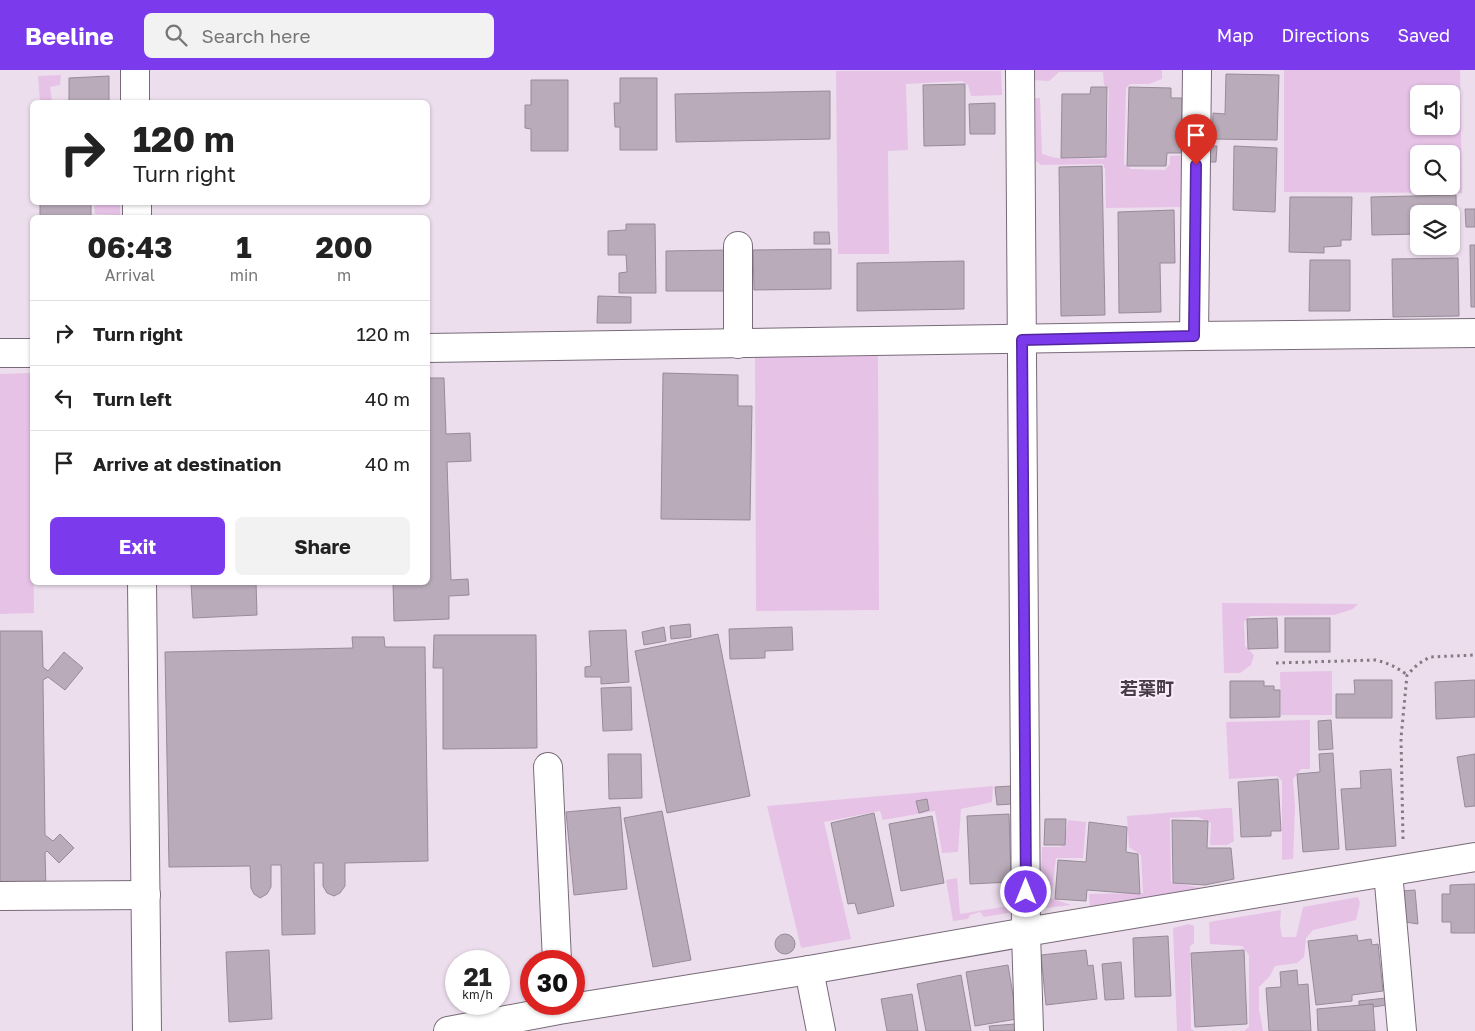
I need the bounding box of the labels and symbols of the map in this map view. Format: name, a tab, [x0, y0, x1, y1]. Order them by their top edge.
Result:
pin	[1175, 114, 1217, 165]
district label: 若葉町	[1120, 677, 1174, 699]
position arrow	[999, 865, 1051, 917]
speed limit sign: 30	[520, 950, 585, 1015]

